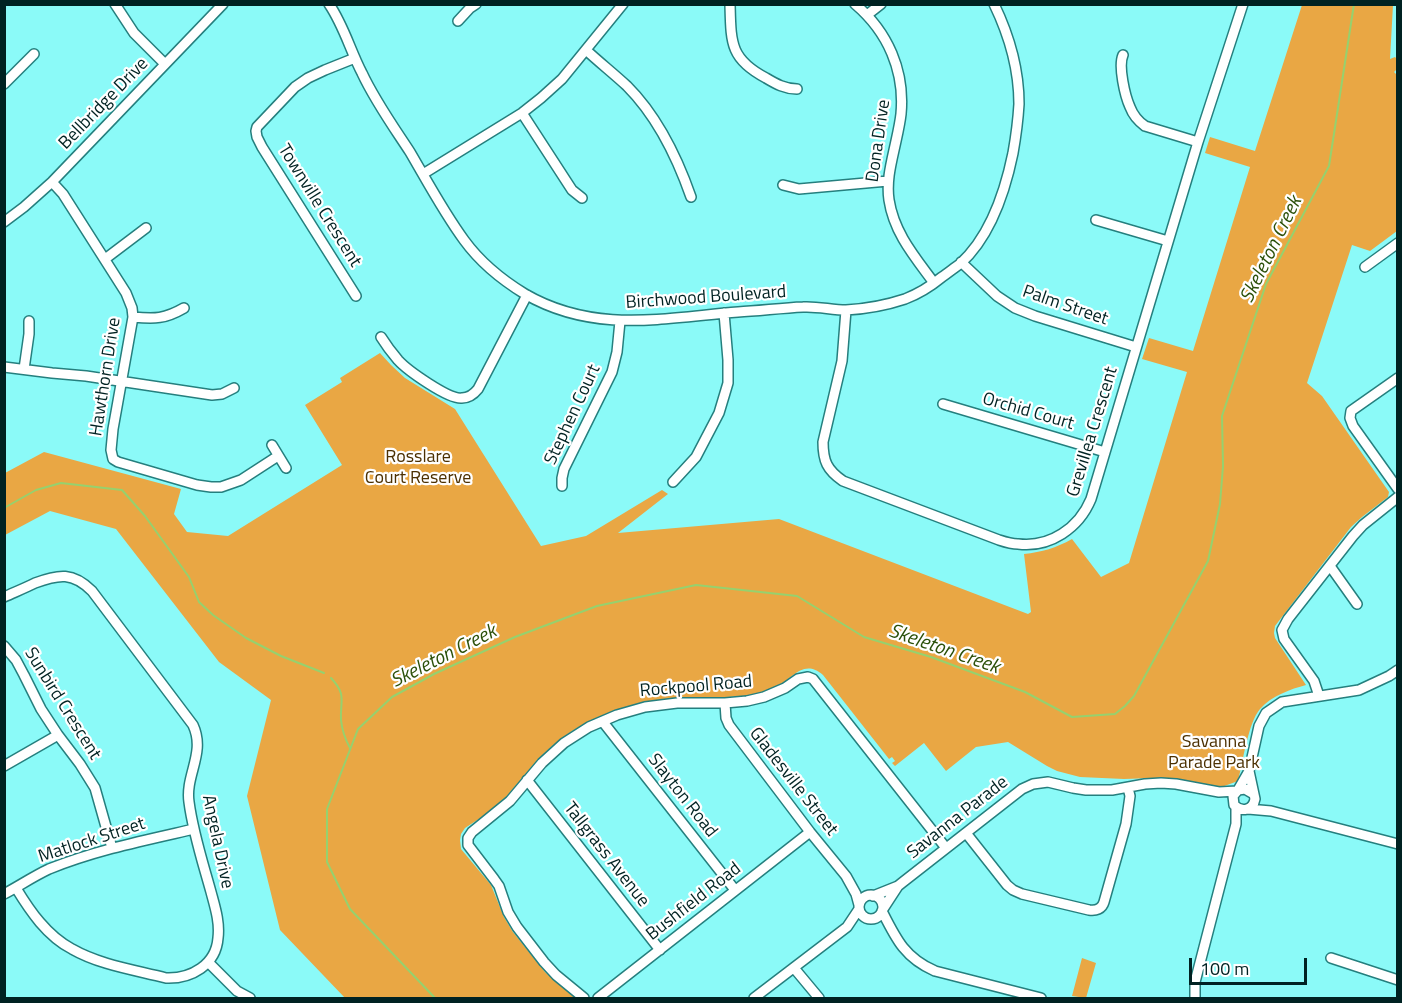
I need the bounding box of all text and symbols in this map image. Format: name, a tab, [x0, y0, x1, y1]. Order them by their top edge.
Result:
street label: Bellbridge Drive	[55, 54, 153, 154]
street label: Dona Drive	[863, 98, 895, 184]
street label: Townville Crescent	[273, 141, 365, 271]
water label: Skeleton Creek	[1236, 193, 1308, 307]
street label: Palm Street	[1019, 281, 1111, 331]
street label: Birchwood Boulevard	[625, 282, 787, 314]
street label: Hawthorn Drive	[86, 316, 126, 438]
street label: Stephen Court	[540, 361, 606, 469]
street label: Grevillea Crescent	[1063, 364, 1123, 500]
street label: Orchid Court	[980, 389, 1076, 435]
park label: Rosslare Court Reserve	[365, 447, 471, 490]
water label: Skeleton Creek	[387, 620, 501, 694]
water label: Skeleton Creek	[885, 620, 1003, 680]
street label: Sunbird Crescent	[19, 644, 105, 764]
street label: Rockpool Road	[639, 671, 753, 703]
street label: Gladesville Street	[744, 724, 842, 840]
park label: Savanna Parade Park	[1168, 732, 1260, 774]
street label: Slayton Road	[643, 750, 721, 842]
street label: Savanna Parade	[903, 772, 1013, 864]
street label: Angela Drive	[197, 793, 237, 891]
street label: Tallgrass Avenue	[558, 798, 654, 912]
street label: Matlock Street	[36, 814, 148, 868]
street label: Bushfield Road	[642, 858, 746, 946]
scale bar	[1192, 946, 1310, 984]
text: 100 m	[1200, 955, 1249, 982]

